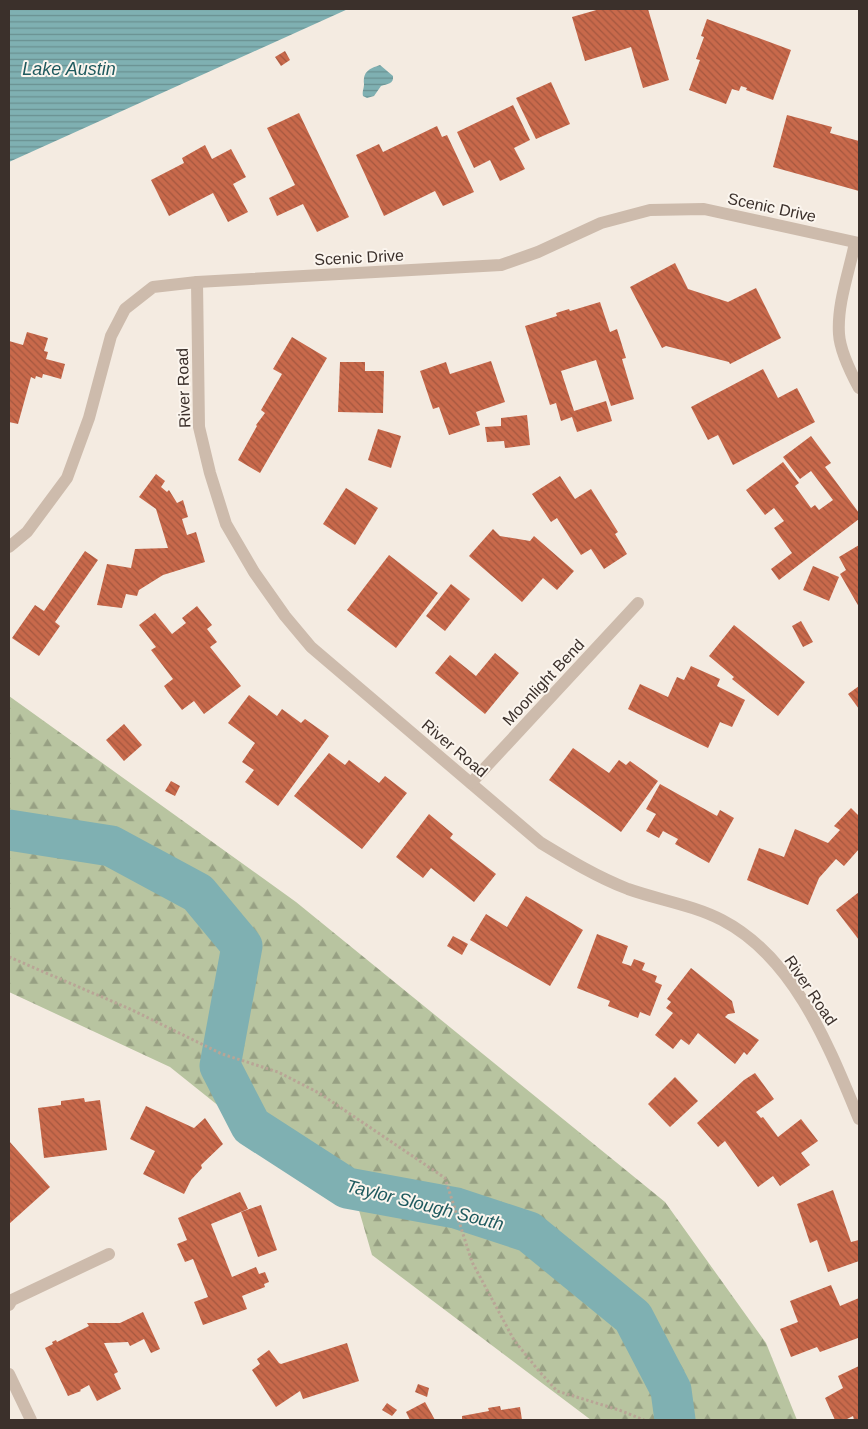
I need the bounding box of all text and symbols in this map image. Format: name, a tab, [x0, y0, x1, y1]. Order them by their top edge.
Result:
water label: Lake Austin	[22, 59, 116, 79]
street label: Scenic Drive	[726, 190, 818, 225]
street label: Scenic Drive	[314, 247, 404, 268]
street label: River Road	[174, 348, 193, 428]
street label: Moonlight Bend	[499, 636, 587, 729]
street label: River Road	[419, 716, 491, 781]
street label: River Road	[781, 952, 840, 1028]
water label: Taylor Slough South	[344, 1176, 506, 1234]

